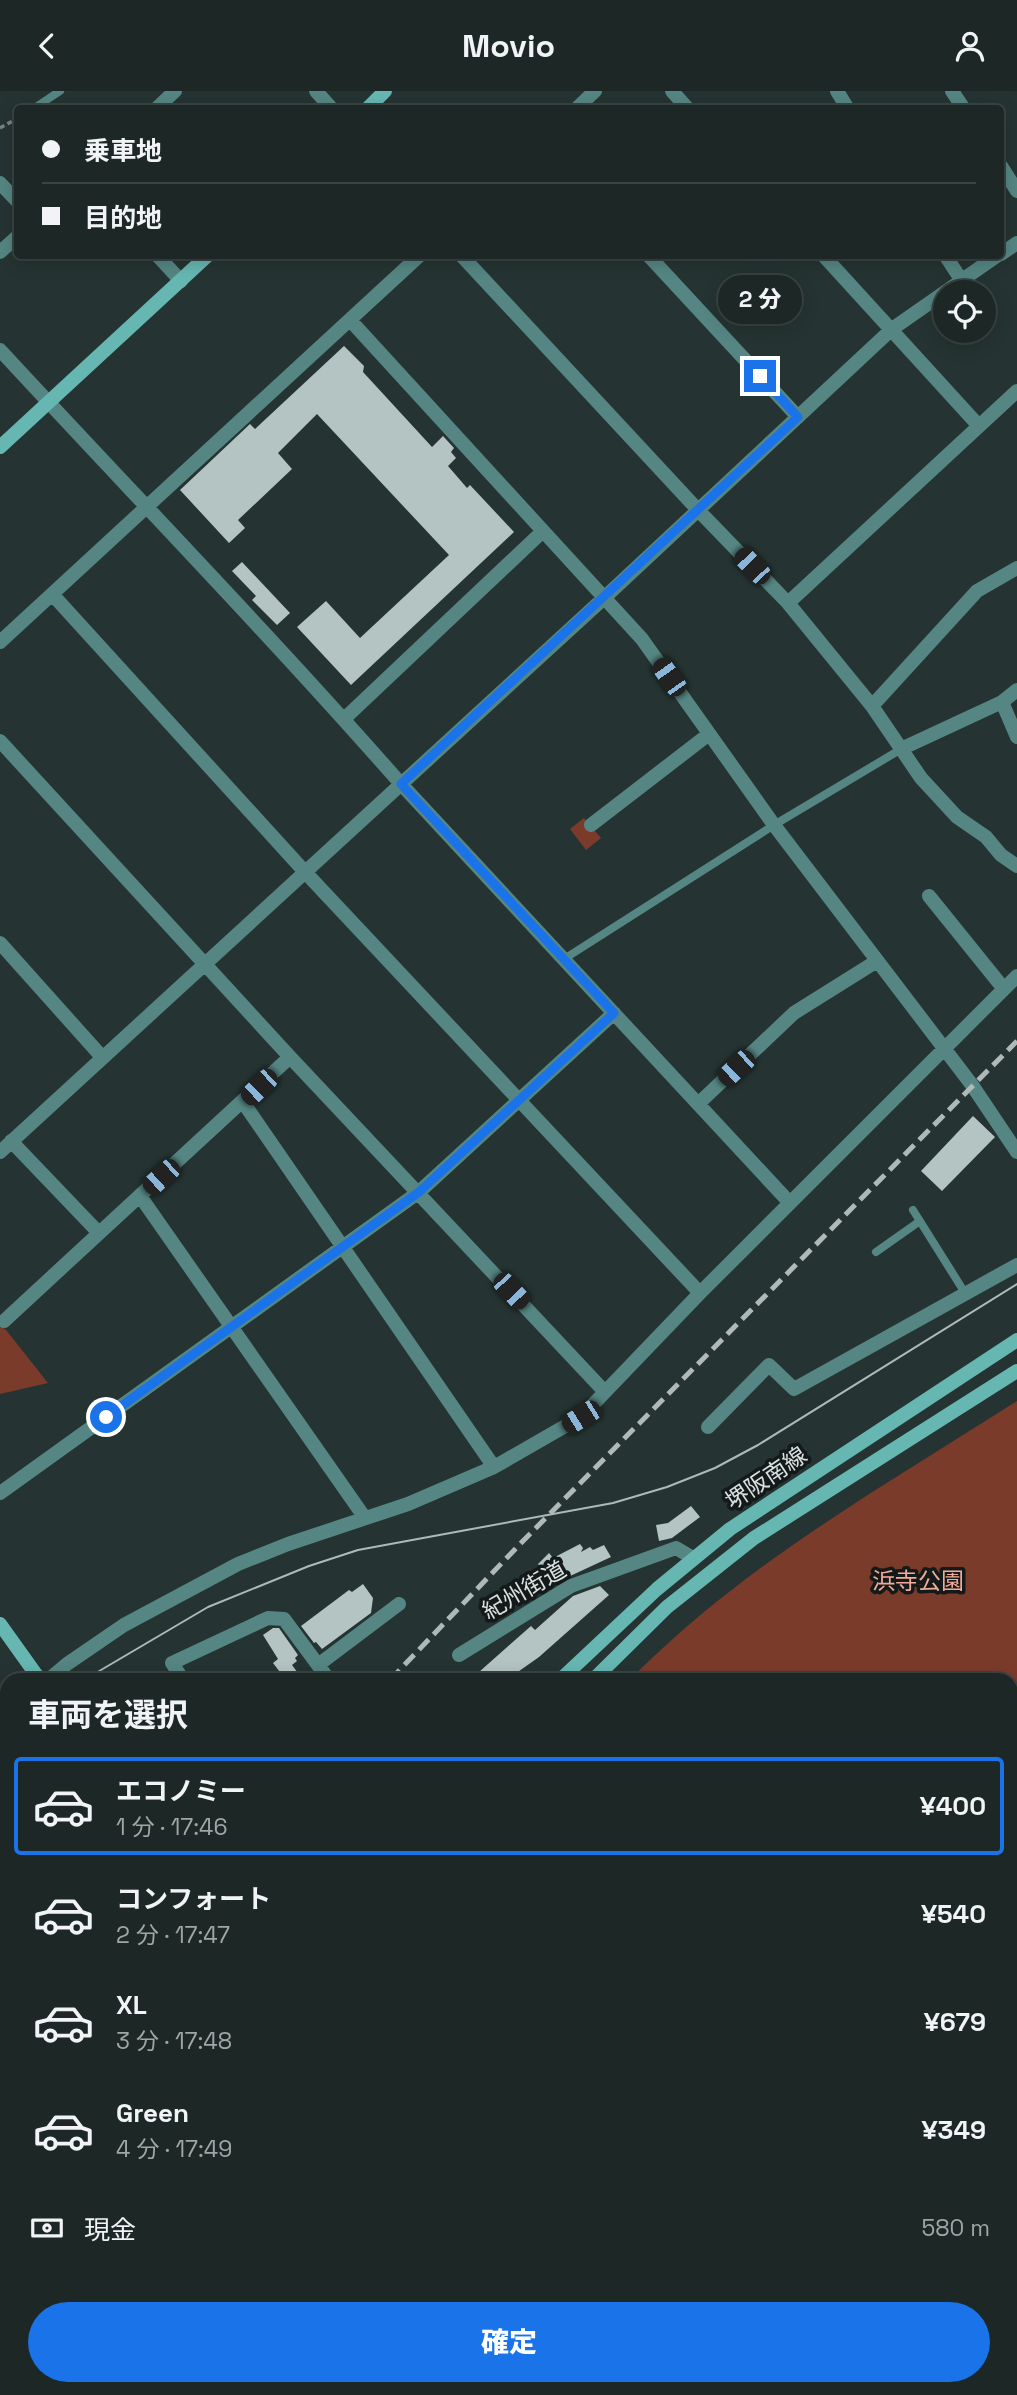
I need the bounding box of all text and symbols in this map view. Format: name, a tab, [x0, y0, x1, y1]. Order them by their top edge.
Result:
text: Movio	[462, 26, 555, 66]
icon: back	[28, 27, 66, 65]
icon: person	[951, 27, 989, 65]
text: 乗車地	[84, 134, 162, 168]
text: 目的地	[84, 201, 162, 235]
callout: 2 分	[718, 275, 802, 323]
map controls	[933, 280, 996, 343]
button: locate	[933, 280, 996, 343]
text: 2 分	[739, 284, 781, 314]
route end	[744, 360, 776, 392]
car	[730, 544, 775, 588]
car	[649, 654, 690, 700]
car	[714, 1046, 759, 1090]
car	[237, 1065, 282, 1109]
car	[139, 1155, 184, 1199]
car	[489, 1268, 534, 1314]
car	[558, 1397, 605, 1437]
route start	[90, 1401, 122, 1433]
street label: 堺阪南線	[719, 1440, 813, 1516]
street label: 紀州街道	[477, 1554, 571, 1626]
park label: 浜寺公園	[872, 1566, 964, 1596]
text: 車両を選択	[28, 1695, 188, 1735]
text: エコノミー	[116, 1774, 246, 1808]
icon: car	[32, 1775, 95, 1838]
text: ¥400	[920, 1789, 986, 1823]
text: 1 分 · 17:46	[116, 1812, 228, 1842]
text: コンフォート	[116, 1882, 271, 1916]
icon: car	[32, 1883, 95, 1946]
text: ¥540	[921, 1897, 986, 1931]
text: 2 分 · 17:47	[116, 1920, 230, 1950]
text: XL	[116, 1988, 147, 2022]
icon: car	[32, 1991, 95, 2054]
text: ¥679	[924, 2005, 986, 2039]
text: 3 分 · 17:48	[116, 2026, 232, 2056]
text: Green	[116, 2096, 189, 2130]
icon: car	[32, 2099, 95, 2162]
text: ¥349	[921, 2113, 986, 2147]
text: 4 分 · 17:49	[116, 2134, 232, 2164]
icon: cash	[28, 2209, 66, 2247]
text: 現金	[84, 2213, 136, 2247]
text: 580 m	[921, 2213, 990, 2243]
button: 確定	[28, 2302, 990, 2382]

